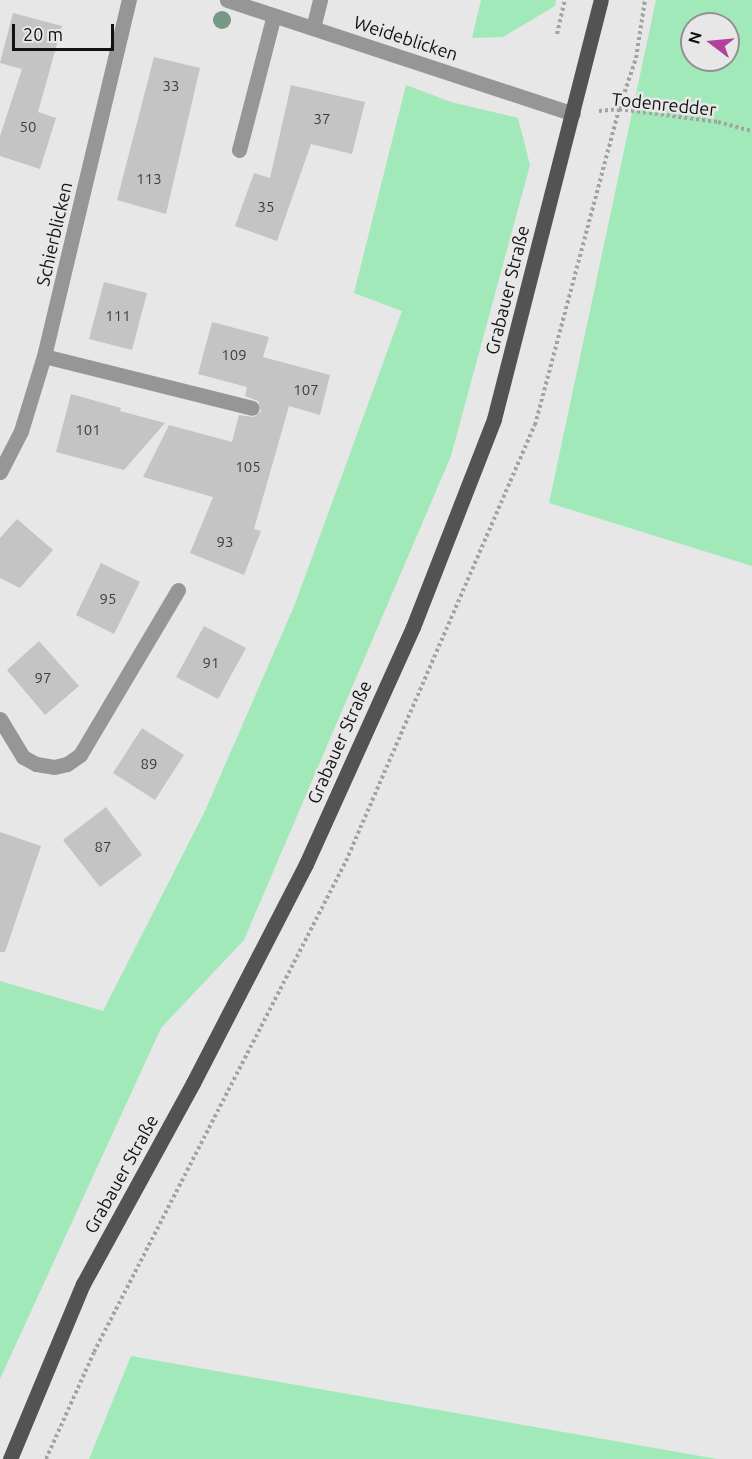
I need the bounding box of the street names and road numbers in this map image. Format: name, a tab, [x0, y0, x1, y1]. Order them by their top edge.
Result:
street label: Weideblicken	[351, 11, 461, 65]
street label: Todenredder	[611, 88, 717, 120]
street label: Schierblicken	[32, 180, 76, 288]
street label: Grabauer Straße	[481, 223, 533, 357]
street label: Grabauer Straße	[302, 677, 376, 807]
street label: Grabauer Straße	[79, 1111, 163, 1237]

